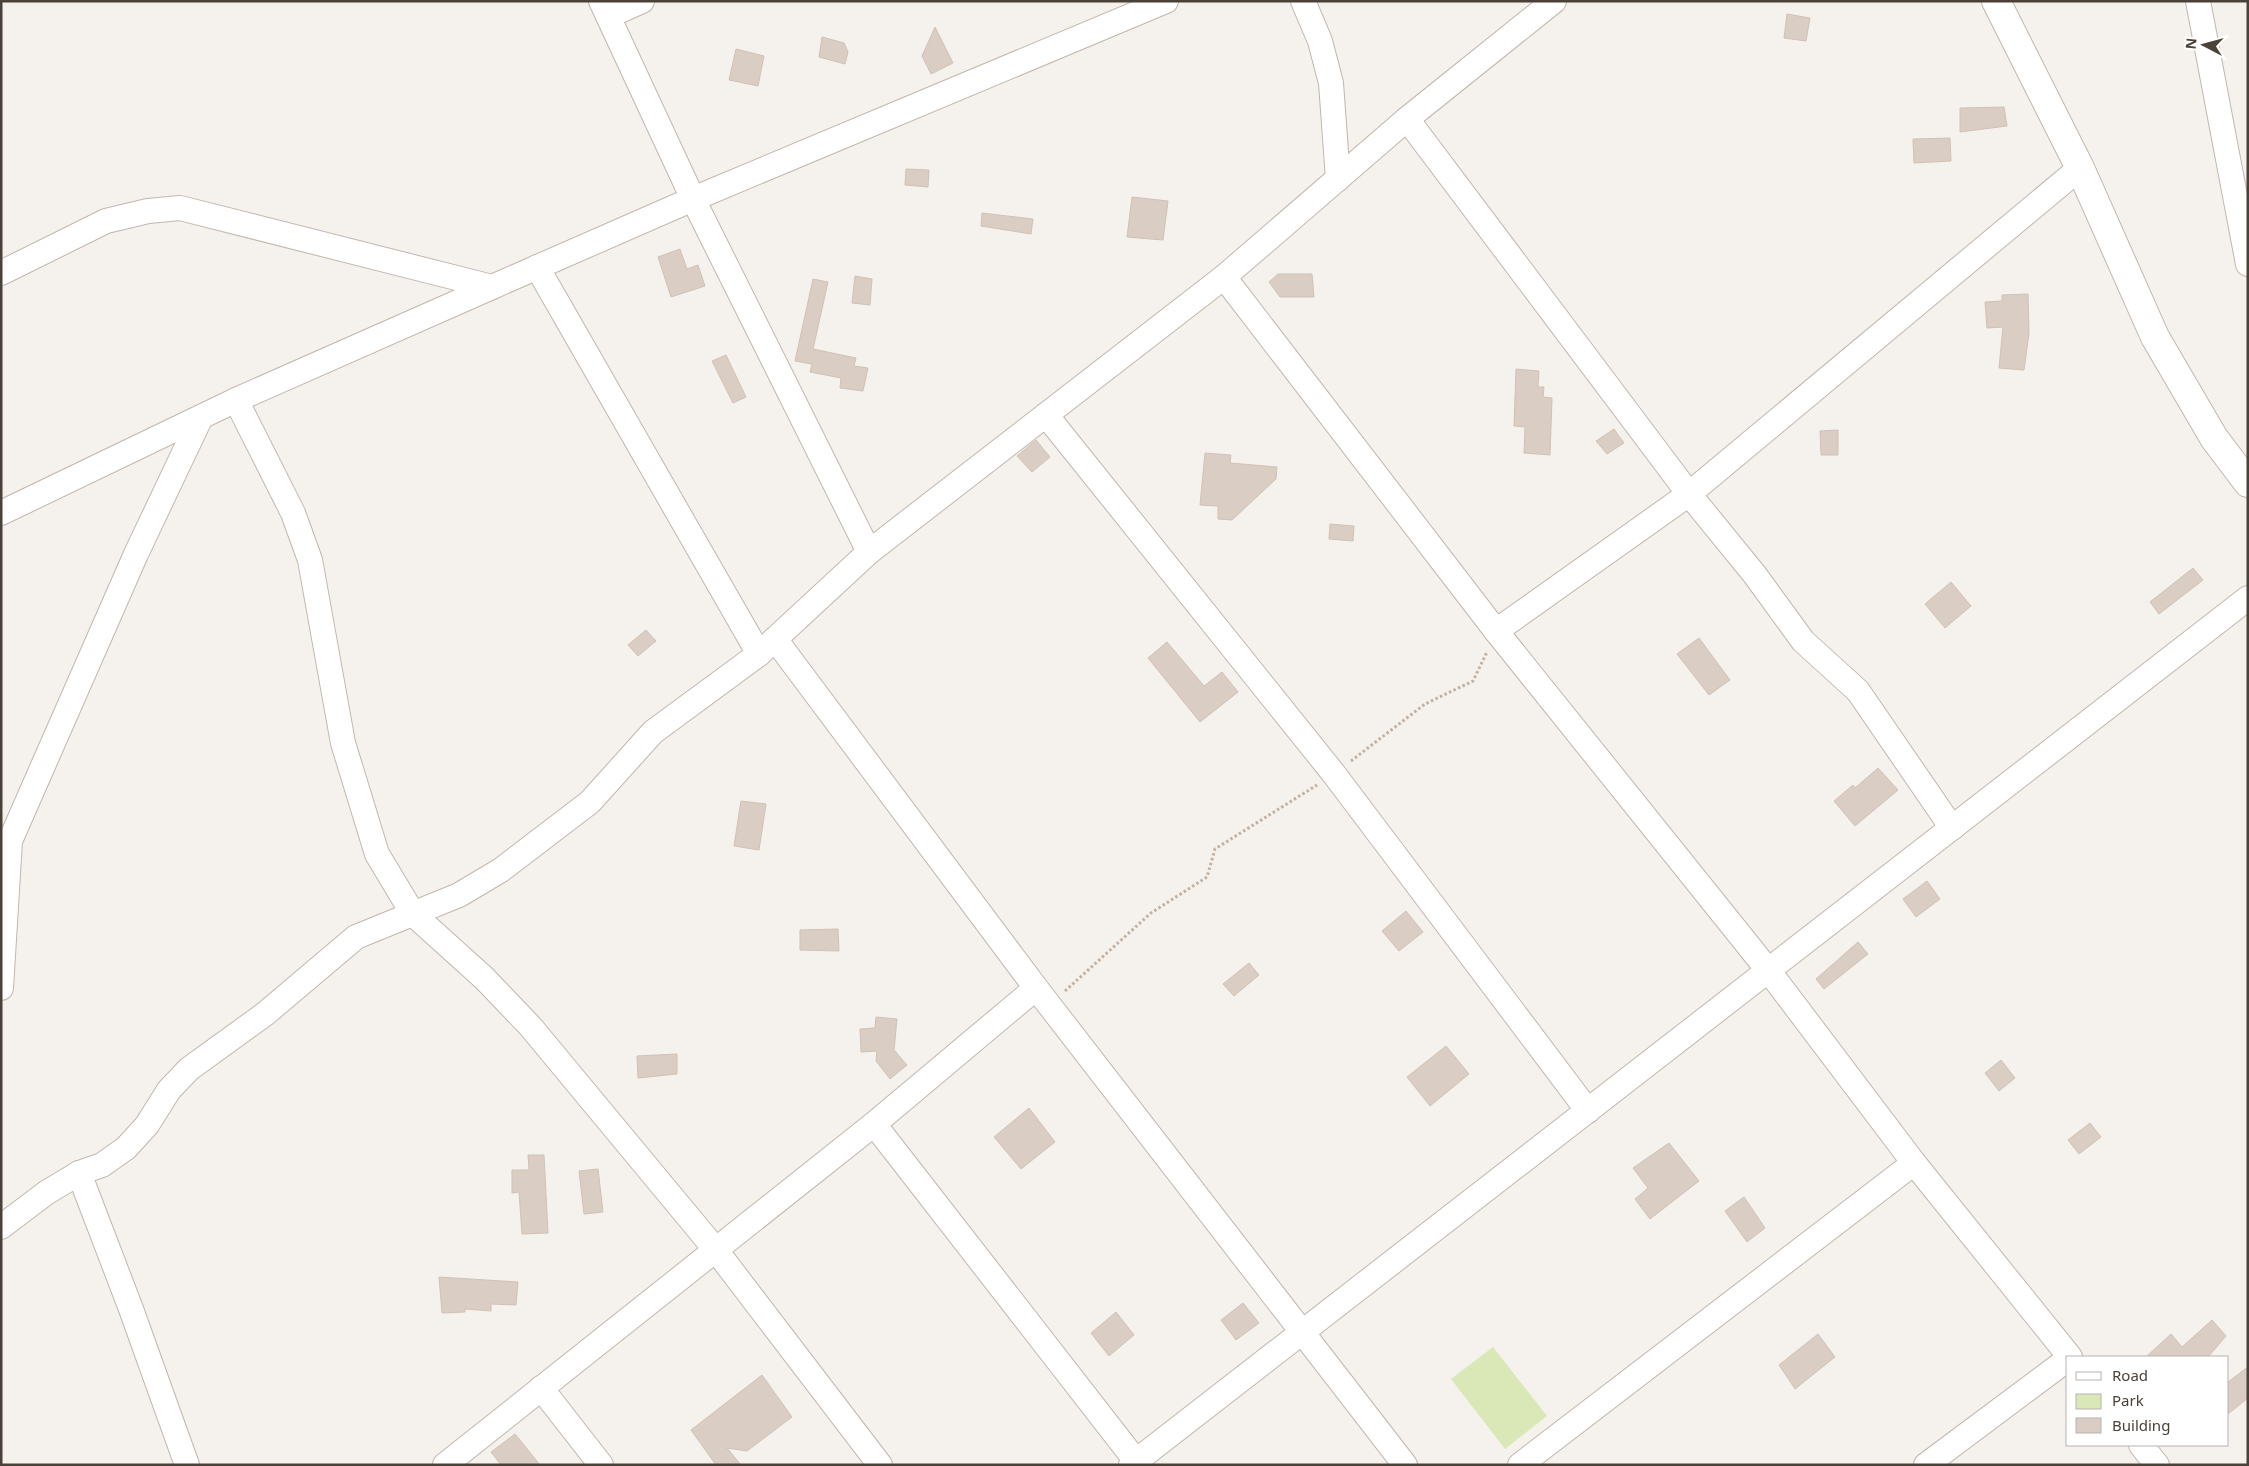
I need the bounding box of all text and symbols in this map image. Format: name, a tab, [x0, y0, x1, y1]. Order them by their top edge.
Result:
north arrow	[2179, 20, 2229, 70]
text: N	[2181, 37, 2201, 50]
legend	[2066, 1356, 2229, 1446]
text: Road	[2112, 1365, 2148, 1385]
text: Park	[2112, 1390, 2144, 1410]
text: Building	[2112, 1415, 2170, 1435]

